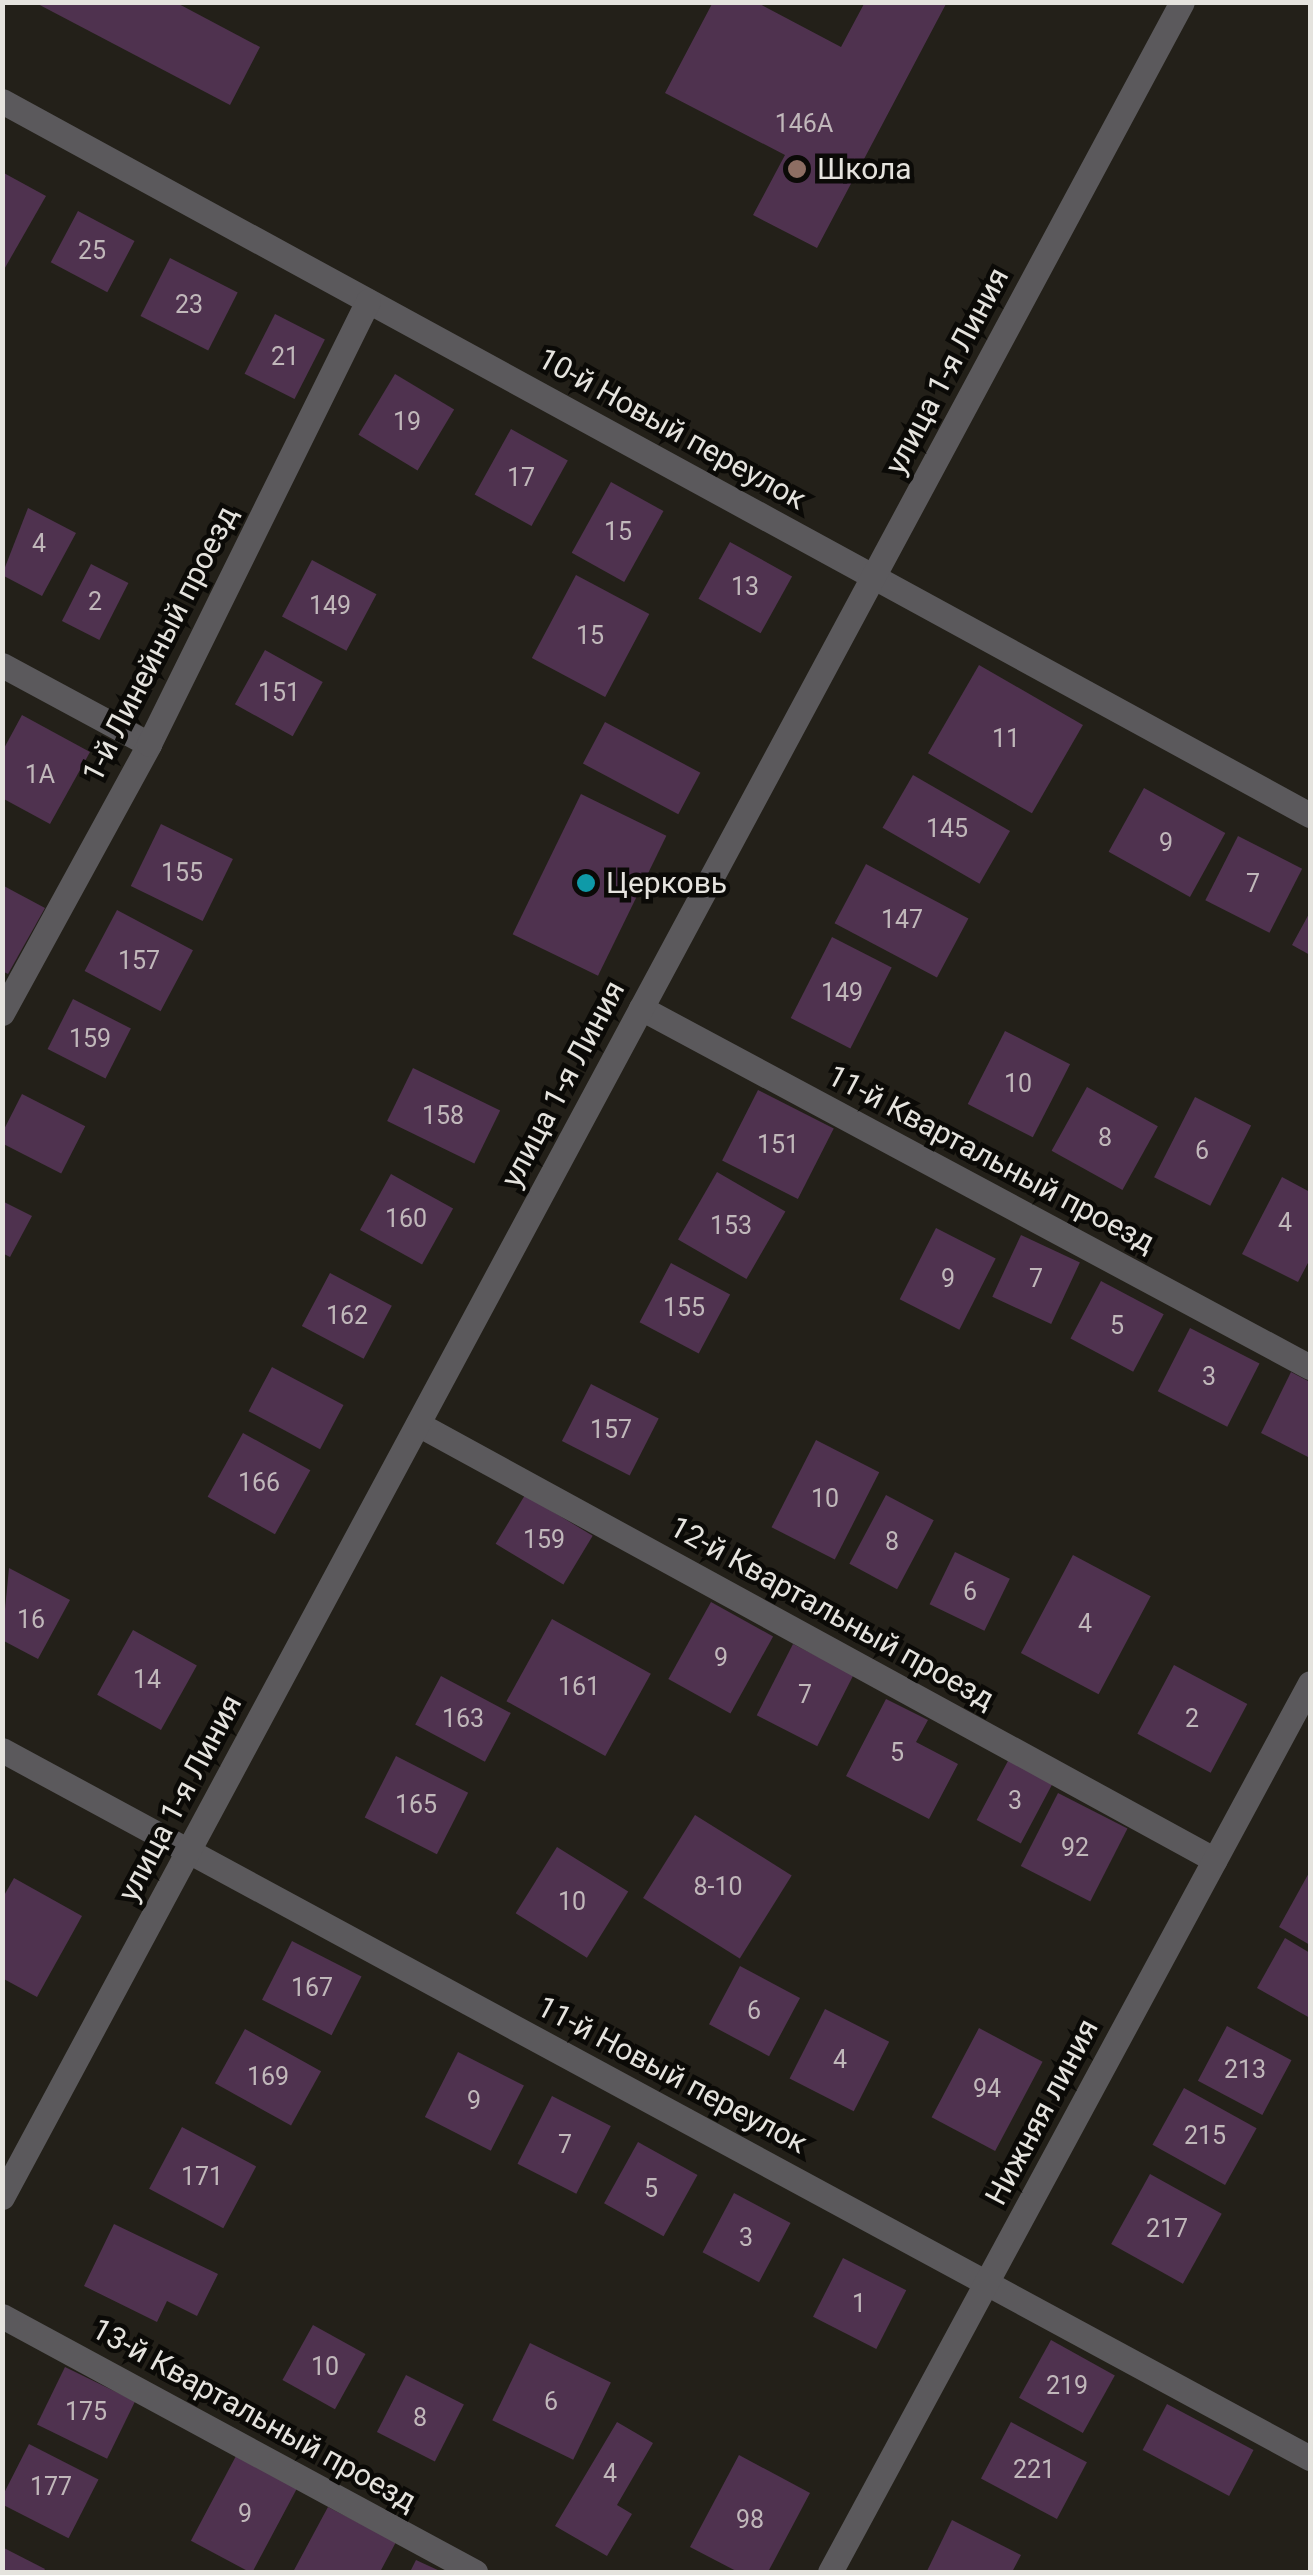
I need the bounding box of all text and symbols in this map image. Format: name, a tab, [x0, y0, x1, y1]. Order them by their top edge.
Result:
house number: 146А	[775, 109, 833, 139]
place label: Школа	[817, 151, 912, 187]
marker: Школа	[786, 158, 808, 180]
house number: 25	[78, 236, 106, 266]
street label: улица 1-я Линия	[877, 262, 1017, 480]
house number: 23	[175, 290, 203, 320]
street label: 10-й Новый переулок	[532, 340, 812, 518]
house number: 21	[271, 342, 299, 372]
house number: 19	[393, 407, 421, 437]
house number: 17	[507, 463, 535, 493]
street label: 1-й Линейный проезд	[75, 500, 245, 788]
house number: 15	[604, 517, 632, 547]
house number: 4	[32, 529, 46, 559]
house number: 13	[731, 572, 759, 602]
house number: 2	[88, 587, 102, 617]
house number: 149	[309, 591, 351, 621]
house number: 15	[576, 621, 604, 651]
house number: 151	[258, 678, 300, 708]
house number: 11	[992, 724, 1020, 754]
house number: 1А	[25, 760, 55, 790]
house number: 145	[926, 814, 968, 844]
house number: 9	[1159, 828, 1173, 858]
house number: 155	[161, 858, 203, 888]
place label: Церковь	[606, 865, 727, 901]
house number: 7	[1246, 869, 1260, 899]
marker: Церковь	[575, 872, 597, 894]
house number: 147	[881, 905, 923, 935]
house number: 157	[118, 946, 160, 976]
street label: улица 1-я Линия	[493, 975, 633, 1193]
house number: 149	[821, 978, 863, 1008]
house number: 159	[69, 1024, 111, 1054]
street label: 11-й Квартальный проезд	[821, 1057, 1161, 1261]
house number: 10	[1004, 1069, 1032, 1099]
house number: 158	[422, 1101, 464, 1131]
house number: 8	[1098, 1123, 1112, 1153]
house number: 151	[757, 1130, 799, 1160]
house number: 6	[1195, 1136, 1209, 1166]
house number: 160	[385, 1204, 427, 1234]
house number: 4	[1278, 1208, 1292, 1238]
house number: 153	[710, 1211, 752, 1241]
house number: 9	[941, 1264, 955, 1294]
house number: 7	[1029, 1264, 1043, 1294]
house number: 155	[663, 1293, 705, 1323]
house number: 162	[326, 1301, 368, 1331]
house number: 5	[1110, 1311, 1124, 1341]
house number: 3	[1202, 1362, 1216, 1392]
house number: 157	[590, 1415, 632, 1445]
house number: 166	[238, 1468, 280, 1498]
house number: 10	[811, 1484, 839, 1514]
street label: 12-й Квартальный проезд	[664, 1509, 1000, 1717]
house number: 159	[523, 1525, 565, 1555]
house number: 8	[885, 1527, 899, 1557]
house number: 6	[963, 1577, 977, 1607]
house number: 16	[17, 1605, 45, 1635]
house number: 4	[1078, 1609, 1092, 1639]
house number: 9	[714, 1643, 728, 1673]
house number: 14	[133, 1665, 161, 1695]
house number: 161	[558, 1672, 600, 1702]
house number: 7	[798, 1680, 812, 1710]
street label: улица 1-я Линия	[110, 1689, 250, 1907]
house number: 163	[442, 1704, 484, 1734]
house number: 2	[1185, 1704, 1199, 1734]
house number: 5	[890, 1738, 904, 1768]
house number: 3	[1008, 1786, 1022, 1816]
house number: 165	[395, 1790, 437, 1820]
house number: 92	[1061, 1833, 1089, 1863]
house number: 8-10	[693, 1872, 743, 1902]
house number: 10	[558, 1887, 586, 1917]
house number: 167	[291, 1973, 333, 2003]
street label: 11-й Новый переулок	[531, 1989, 813, 2161]
house number: 6	[747, 1996, 761, 2026]
street label: Нижняя линия	[978, 2013, 1106, 2211]
house number: 4	[833, 2045, 847, 2075]
house number: 213	[1224, 2055, 1266, 2085]
house number: 169	[247, 2062, 289, 2092]
house number: 94	[973, 2074, 1001, 2104]
house number: 9	[467, 2086, 481, 2116]
house number: 215	[1184, 2121, 1226, 2151]
house number: 7	[558, 2130, 572, 2160]
house number: 171	[181, 2162, 223, 2192]
house number: 5	[644, 2174, 658, 2204]
house number: 217	[1146, 2214, 1188, 2244]
house number: 3	[739, 2223, 753, 2253]
house number: 1	[852, 2289, 866, 2319]
street label: 13-й Квартальный проезд	[86, 2311, 422, 2519]
house number: 10	[311, 2352, 339, 2382]
house number: 219	[1046, 2371, 1088, 2401]
house number: 6	[544, 2387, 558, 2417]
house number: 175	[65, 2397, 107, 2427]
house number: 8	[413, 2403, 427, 2433]
house number: 221	[1013, 2455, 1055, 2485]
house number: 4	[603, 2459, 617, 2489]
house number: 177	[30, 2472, 72, 2502]
house number: 9	[238, 2499, 252, 2529]
house number: 98	[736, 2505, 764, 2535]

